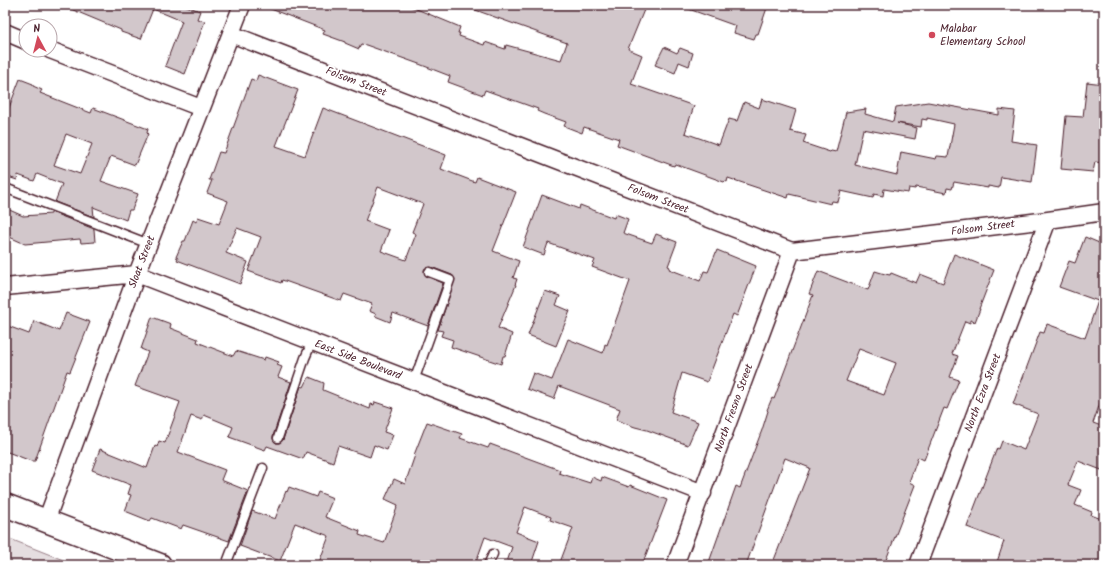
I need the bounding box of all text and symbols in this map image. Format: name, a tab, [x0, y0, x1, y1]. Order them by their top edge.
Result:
north arrow	[18, 18, 58, 58]
text: N	[32, 20, 41, 38]
place label: Malabar Elementary School	[940, 20, 1026, 51]
marker: Malabar Elementary School	[927, 30, 937, 40]
street label: Folsom Street	[323, 62, 390, 102]
street label: Folsom Street	[625, 179, 692, 219]
street label: Folsom Street	[950, 215, 1017, 241]
street label: Sloat Street	[124, 232, 161, 291]
street label: East Side Boulevard	[312, 335, 405, 385]
street label: North Ezra Street	[960, 350, 1007, 435]
street label: North Fresno Street	[710, 361, 759, 455]

